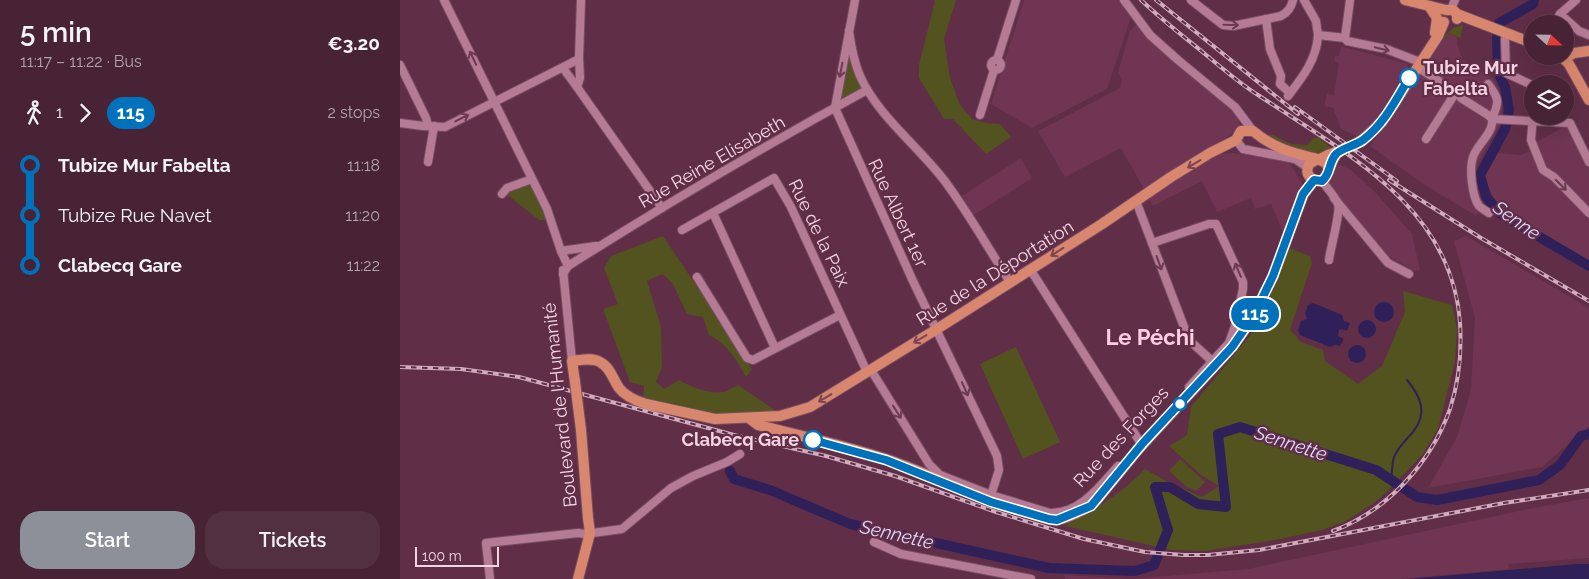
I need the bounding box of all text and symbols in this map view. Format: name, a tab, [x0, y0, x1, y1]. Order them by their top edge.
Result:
north arrow	[1524, 15, 1574, 65]
map controls	[1524, 15, 1574, 125]
text: 5 min	[20, 16, 92, 49]
one-way arrow	[1222, 20, 1238, 29]
text: €3.20	[328, 32, 380, 54]
one-way arrow	[1374, 45, 1390, 54]
one-way arrow	[467, 51, 477, 66]
text: 11:17 – 11:22 · Bus	[20, 52, 142, 71]
place label: Tubize Mur Fabelta	[1423, 57, 1518, 99]
one-way arrow	[836, 61, 845, 77]
marker: Tubize Mur Fabelta	[1399, 68, 1419, 88]
button: layers	[1524, 75, 1574, 125]
icon: walk	[20, 99, 48, 127]
icon: forward	[71, 99, 99, 127]
text: 115	[117, 102, 145, 123]
text: 1	[56, 103, 63, 122]
text: 2 stops	[328, 103, 380, 122]
street label: Rue Reine Elisabeth	[635, 111, 789, 212]
one-way arrow	[454, 113, 469, 122]
text: Tubize Mur Fabelta	[58, 154, 231, 176]
street label: Rue Albert 1er	[864, 155, 933, 271]
text: 11:18	[347, 156, 380, 175]
one-way arrow	[1187, 159, 1201, 169]
street label: Rue de la Paix	[784, 176, 855, 290]
one-way arrow	[1555, 179, 1567, 191]
water label: Senne	[1488, 195, 1545, 244]
text: Tubize Rue Navet	[58, 204, 212, 226]
text: 11:20	[345, 206, 380, 225]
street label: Rue de la Déportation	[912, 216, 1077, 330]
one-way arrow	[1051, 248, 1065, 258]
text: Clabecq Gare	[58, 254, 182, 276]
one-way arrow	[1155, 255, 1164, 270]
text: 11:22	[347, 256, 380, 275]
one-way arrow	[1233, 263, 1243, 278]
line badge: 115	[1226, 298, 1284, 330]
street label: Boulevard de l'Humanité	[538, 301, 581, 508]
text: 115	[1241, 303, 1269, 324]
district label: Le Péchi	[1105, 324, 1195, 350]
one-way arrow	[914, 335, 928, 345]
one-way arrow	[961, 381, 971, 396]
street label: Rue des Forges	[1069, 382, 1173, 491]
one-way arrow	[819, 393, 833, 403]
unlabelled marker	[1173, 397, 1187, 411]
one-way arrow	[892, 404, 902, 418]
water label: Sennette	[1251, 421, 1330, 465]
place label: Clabecq Gare	[682, 429, 799, 450]
marker: Clabecq Gare	[803, 430, 823, 450]
button: Start	[20, 511, 195, 569]
button: Tickets	[205, 511, 380, 569]
water label: Sennette	[857, 515, 936, 553]
scale bar	[415, 544, 499, 567]
text: 100 m	[422, 548, 462, 564]

